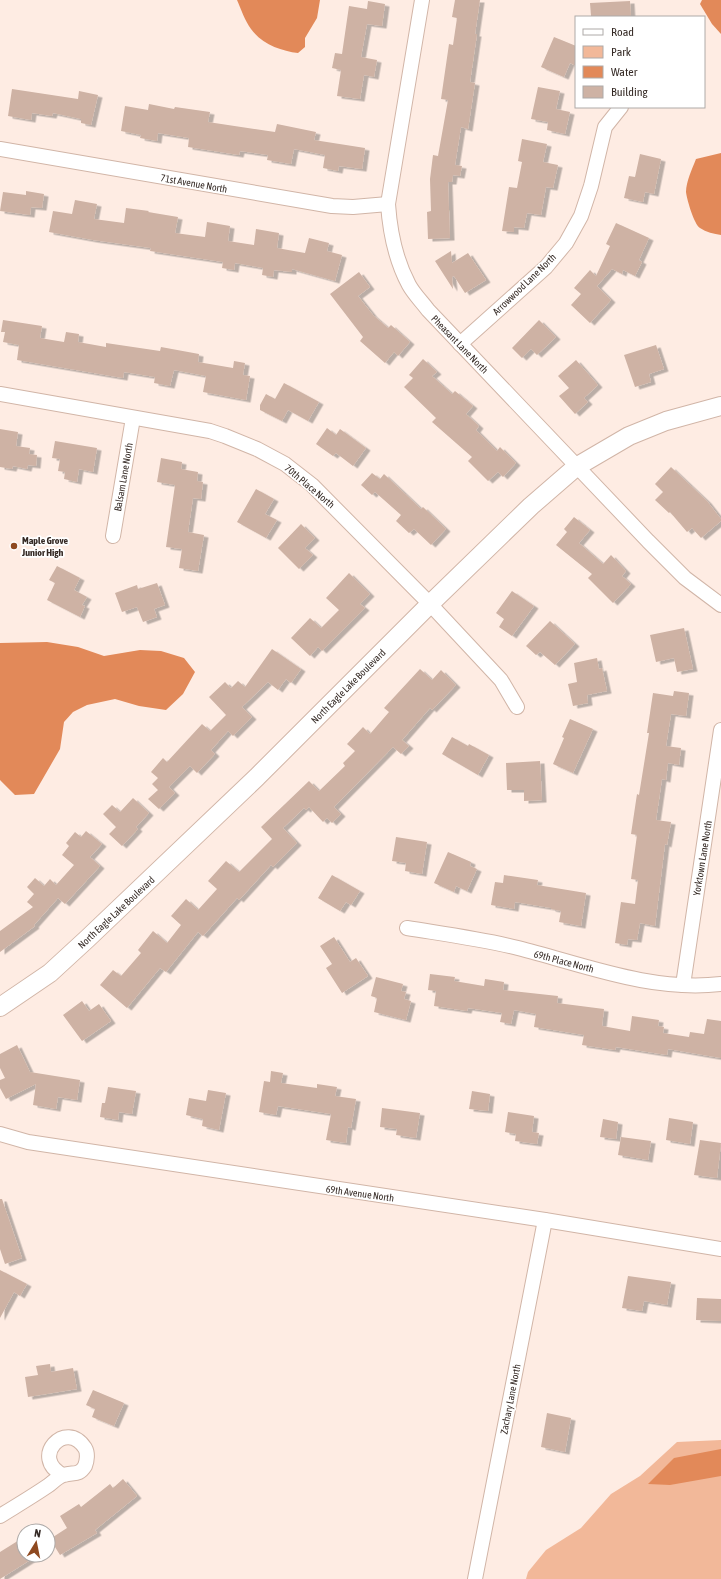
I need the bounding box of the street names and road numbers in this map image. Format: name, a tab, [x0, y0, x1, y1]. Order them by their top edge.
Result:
street label: 71st Avenue North	[160, 172, 228, 195]
street label: Arrowwood Lane North	[491, 251, 558, 317]
street label: Pheasant Lane North	[429, 313, 490, 376]
street label: Balsam Lane North	[112, 442, 135, 512]
street label: 70th Place North	[283, 462, 337, 510]
street label: North Eagle Lake Boulevard	[309, 647, 388, 726]
street label: Yorktown Lane North	[691, 820, 714, 896]
street label: North Eagle Lake Boulevard	[76, 874, 157, 951]
street label: 69th Place North	[533, 948, 595, 975]
street label: 69th Avenue North	[325, 1183, 395, 1204]
street label: Zachary Lane North	[498, 1363, 523, 1435]

